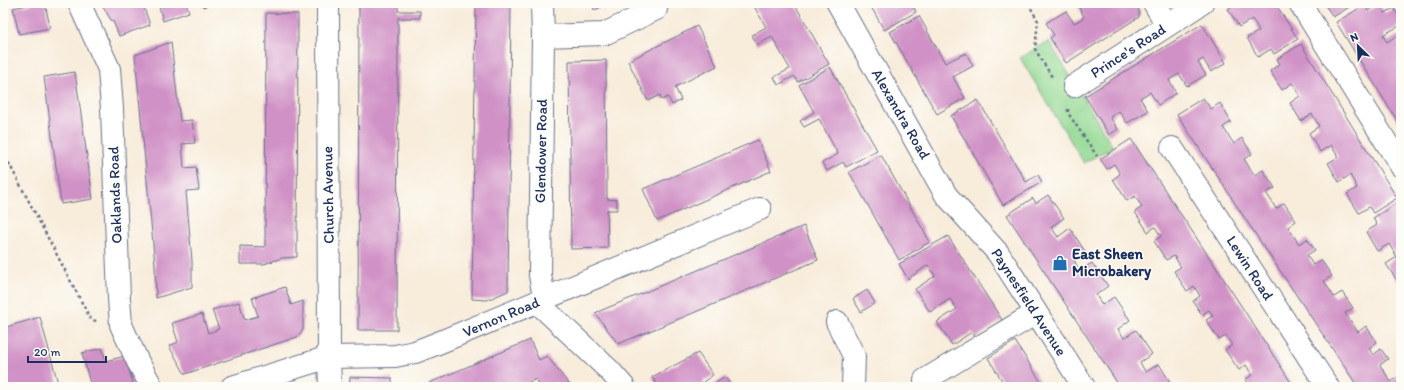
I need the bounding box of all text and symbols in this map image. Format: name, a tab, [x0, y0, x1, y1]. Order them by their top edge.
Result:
street label: Prince's Road	[1087, 20, 1169, 82]
north arrow	[1338, 26, 1378, 66]
text: N	[1348, 30, 1360, 45]
street label: Alexandra Road	[868, 66, 934, 162]
street label: Glendower Road	[531, 99, 551, 203]
street label: Oaklands Road	[104, 146, 126, 244]
street label: Church Avenue	[318, 146, 338, 244]
street label: Lewin Road	[1223, 232, 1277, 304]
street label: Paynesfield Avenue	[988, 245, 1070, 359]
place label: East Sheen Microbakery	[1072, 245, 1152, 281]
shop icon: East Sheen Microbakery	[1051, 254, 1069, 272]
street label: Vernon Road	[460, 292, 543, 341]
scale bar	[28, 338, 106, 364]
text: 20 m	[34, 345, 61, 359]

